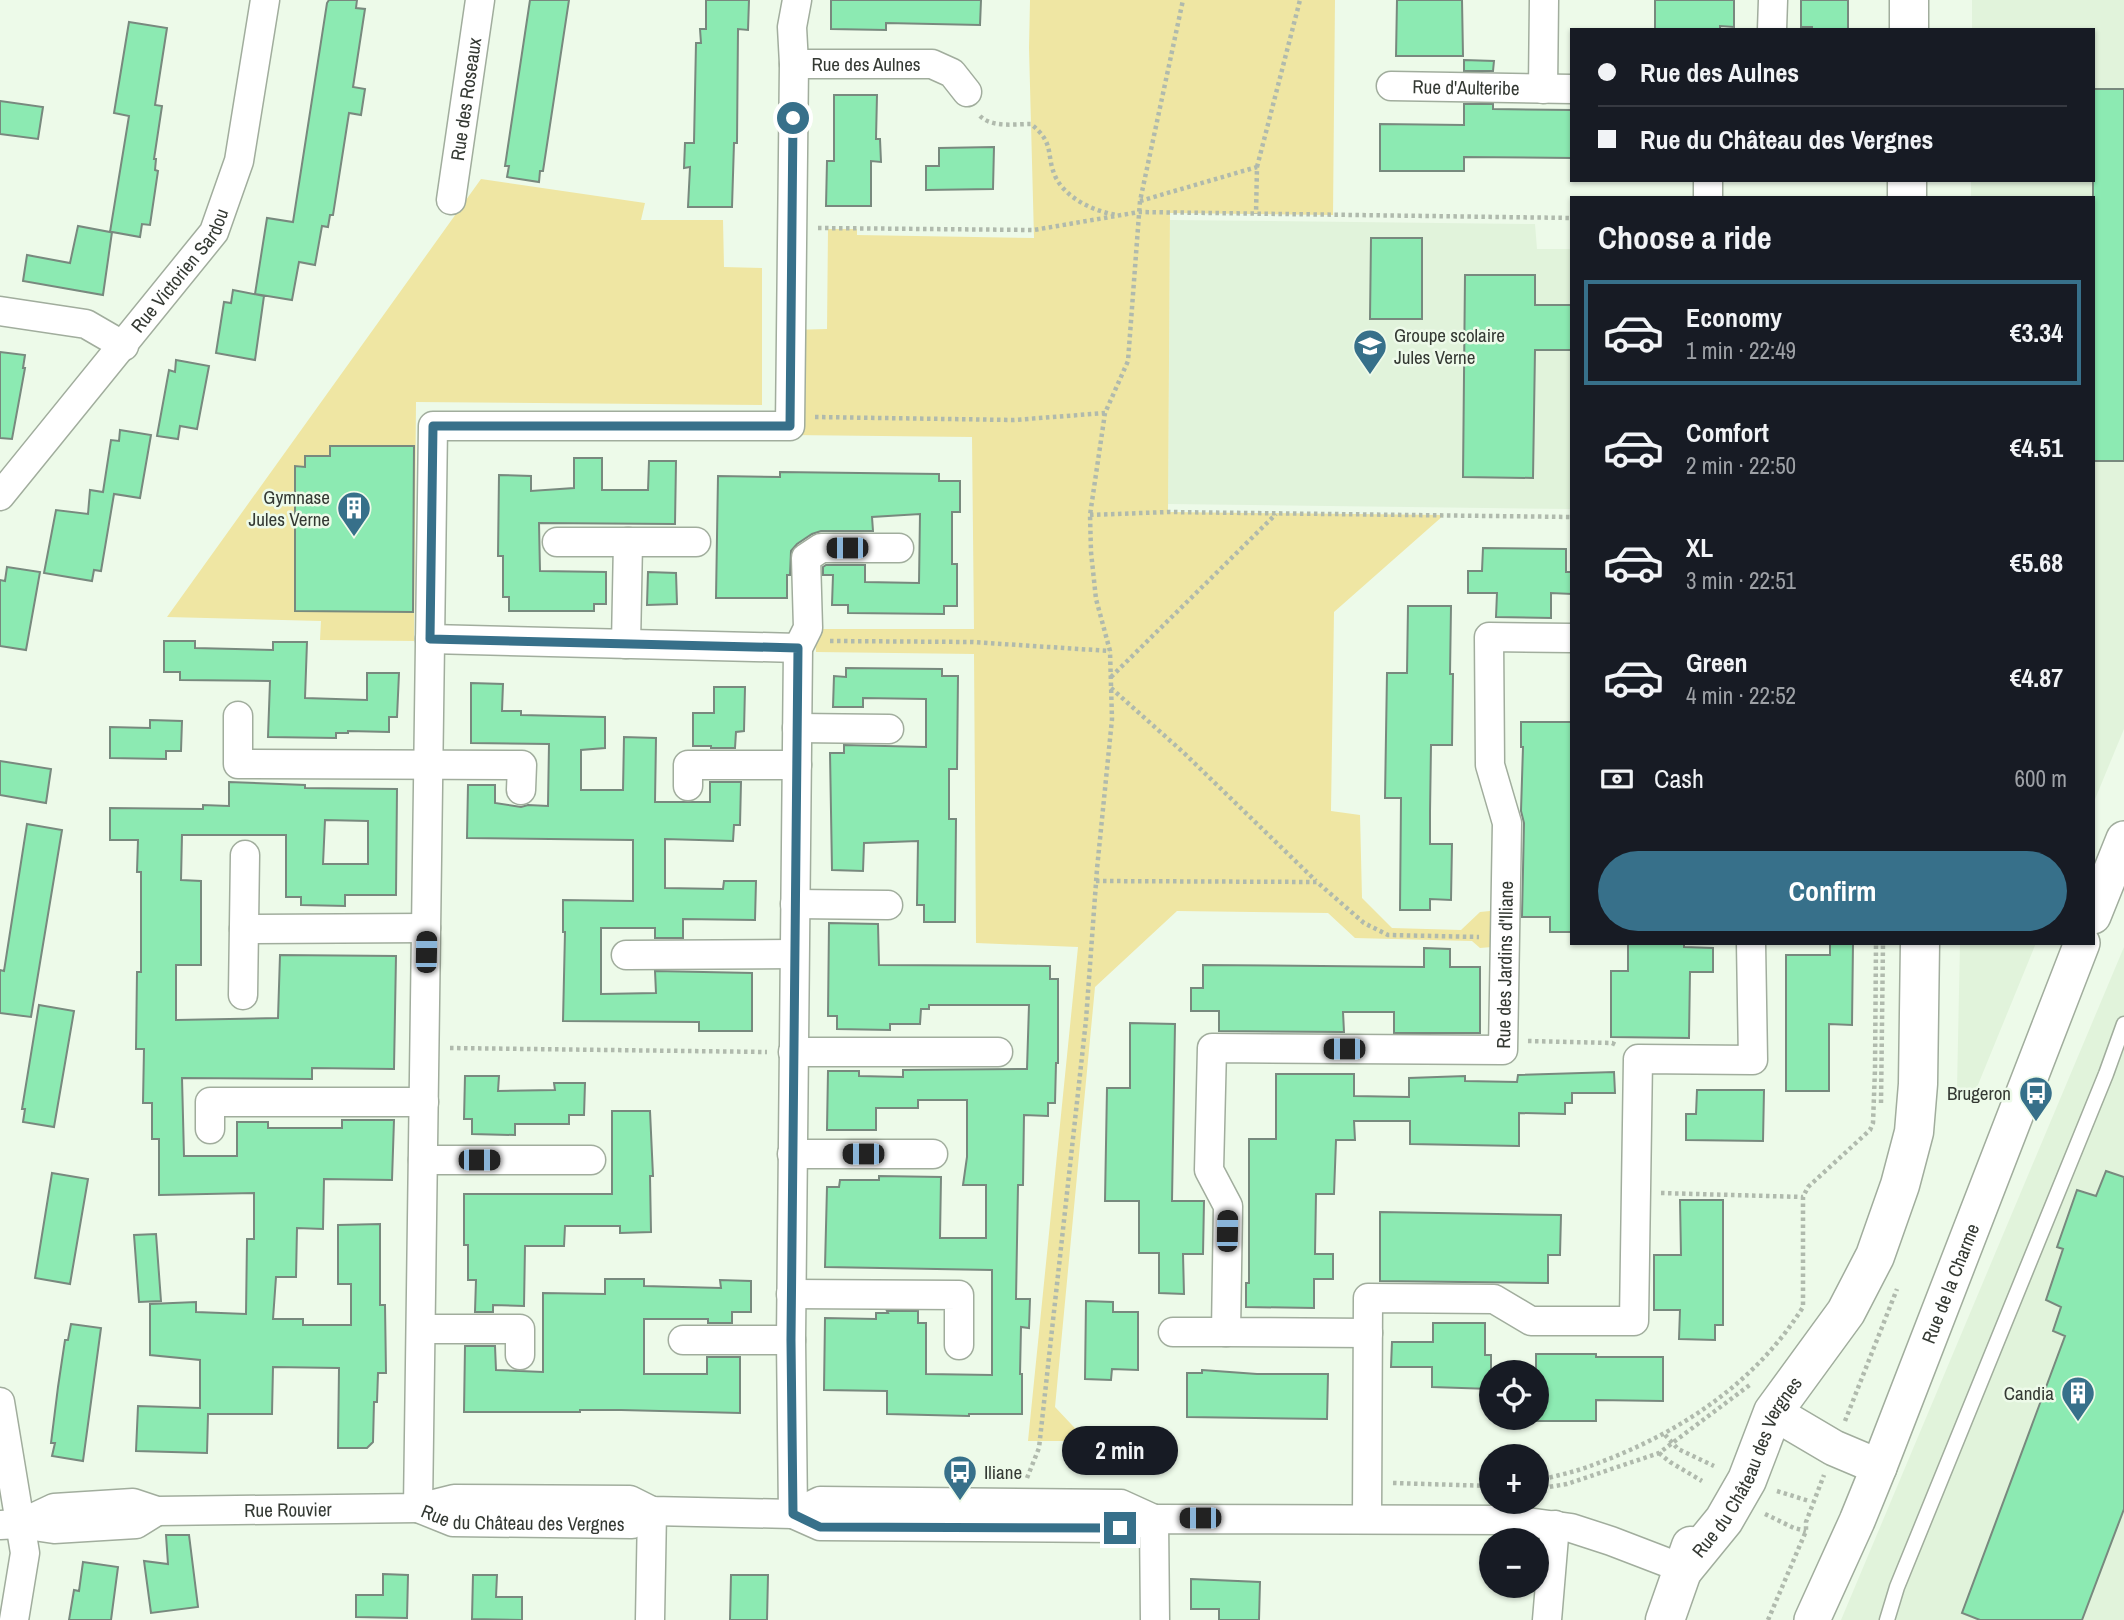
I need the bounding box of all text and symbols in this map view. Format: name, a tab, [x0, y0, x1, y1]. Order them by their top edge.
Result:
street label: Rue des Roseaux	[444, 36, 487, 162]
street label: Rue des Aulnes	[811, 51, 921, 77]
text: Rue des Aulnes	[1640, 55, 1799, 90]
street label: Rue d'Aulteribe	[1412, 73, 1520, 101]
route start	[777, 102, 809, 134]
text: Rue du Château des Vergnes	[1640, 122, 1933, 157]
street label: Rue Victorien Sardou	[125, 205, 234, 338]
text: Choose a ride	[1598, 216, 1772, 259]
text: Economy	[1686, 300, 1782, 335]
icon: car	[1602, 301, 1665, 364]
text: €3.34	[2010, 315, 2063, 350]
place label: Groupe scolaire Jules Verne	[1394, 322, 1505, 370]
school or university icon: Groupe scolaire Jules Verne	[1351, 327, 1389, 376]
text: 1 min · 22:49	[1686, 335, 1796, 366]
text: Comfort	[1686, 415, 1769, 450]
icon: car	[1602, 416, 1665, 479]
text: €4.51	[2010, 430, 2063, 465]
text: 2 min · 22:50	[1686, 450, 1796, 481]
place label: Gymnase Jules Verne	[249, 484, 330, 532]
building icon: Gymnase Jules Verne	[335, 489, 373, 538]
text: XL	[1686, 530, 1713, 565]
icon: car	[1602, 531, 1665, 594]
car	[827, 538, 869, 559]
text: €5.68	[2010, 545, 2063, 580]
text: 3 min · 22:51	[1686, 565, 1796, 596]
text: Green	[1686, 645, 1748, 680]
icon: car	[1602, 646, 1665, 709]
text: €4.87	[2010, 660, 2063, 695]
text: 4 min · 22:52	[1686, 680, 1796, 711]
icon: cash	[1598, 760, 1636, 798]
text: Cash	[1654, 761, 1704, 796]
text: 600 m	[2015, 763, 2067, 794]
button: Confirm	[1598, 851, 2067, 931]
street label: Rue des Jardins d'Iliane	[1490, 881, 1519, 1049]
car	[416, 931, 437, 973]
car	[1324, 1039, 1366, 1060]
bus stop icon: Brugeron	[2017, 1074, 2055, 1123]
place label: Brugeron	[1947, 1080, 2011, 1106]
car	[843, 1144, 885, 1165]
car	[459, 1150, 501, 1171]
car	[1217, 1210, 1238, 1252]
street label: Rue de la Charme	[1915, 1220, 1985, 1347]
map controls	[1479, 1360, 1549, 1598]
button: locate	[1479, 1360, 1549, 1430]
street label: Rue du Château des Vergnes	[1686, 1371, 1808, 1563]
building icon: Candia	[2059, 1374, 2097, 1423]
place label: Candia	[2004, 1380, 2054, 1406]
callout: 2 min	[1062, 1426, 1178, 1476]
text: 2 min	[1095, 1435, 1145, 1466]
button: +	[1479, 1444, 1549, 1514]
bus stop icon: Iliane	[941, 1453, 979, 1502]
place label: Iliane	[984, 1459, 1022, 1485]
street label: Rue Rouvier	[244, 1496, 333, 1523]
street label: Rue du Château des Vergnes	[418, 1498, 625, 1537]
car	[1180, 1508, 1222, 1529]
route end	[1104, 1512, 1136, 1544]
button: −	[1479, 1528, 1549, 1598]

